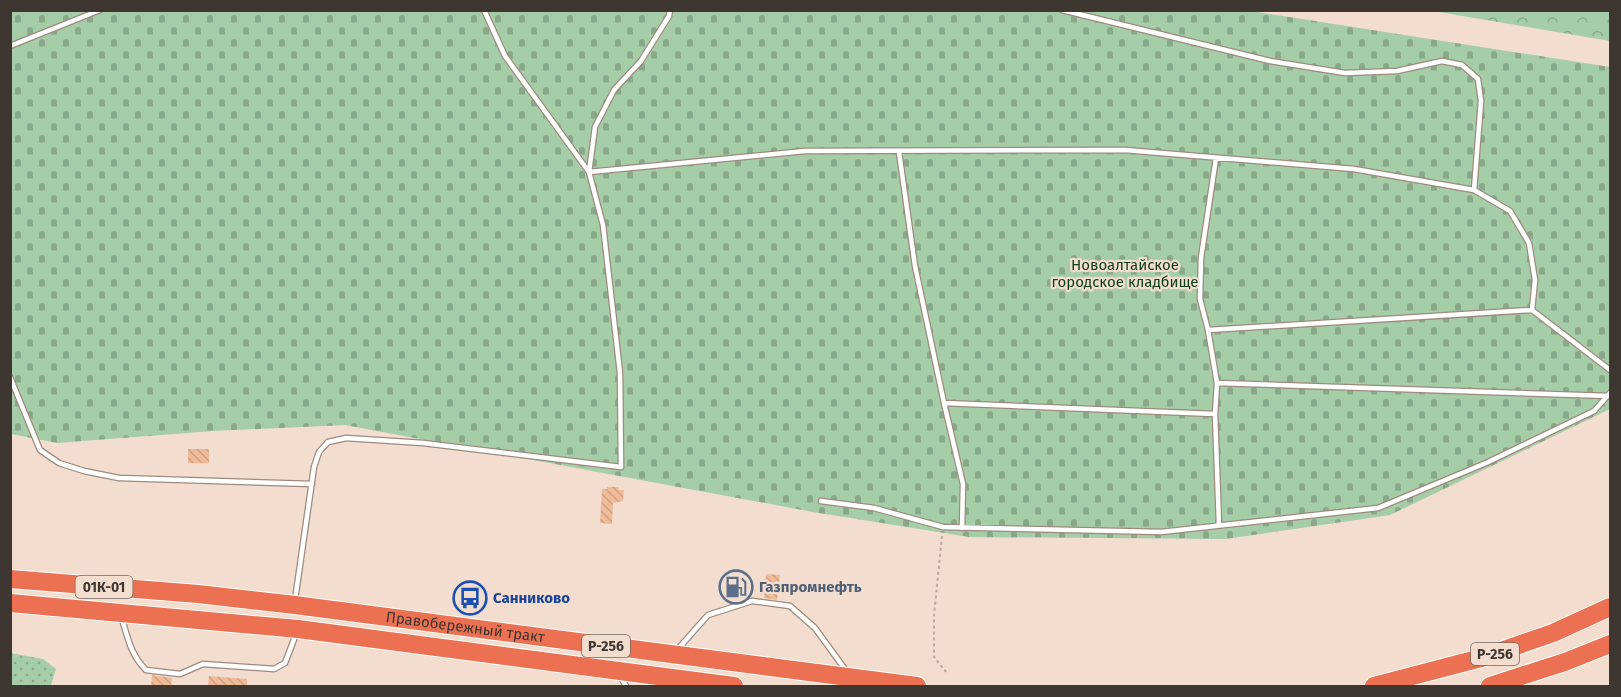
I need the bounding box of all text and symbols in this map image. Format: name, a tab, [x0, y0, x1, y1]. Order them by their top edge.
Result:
park label: Новоалтайское городское кладбище	[1051, 256, 1199, 291]
fuel station icon: Газпромнефть	[718, 569, 754, 605]
road number: 01К-01	[76, 576, 132, 598]
place label: Газпромнефть	[759, 578, 862, 596]
bus stop icon: Санниково	[452, 580, 488, 616]
place label: Санниково	[493, 589, 570, 607]
street label: Правобережный тракт	[385, 608, 546, 646]
road number: Р-256	[582, 635, 630, 657]
road number: Р-256	[1471, 643, 1519, 665]

